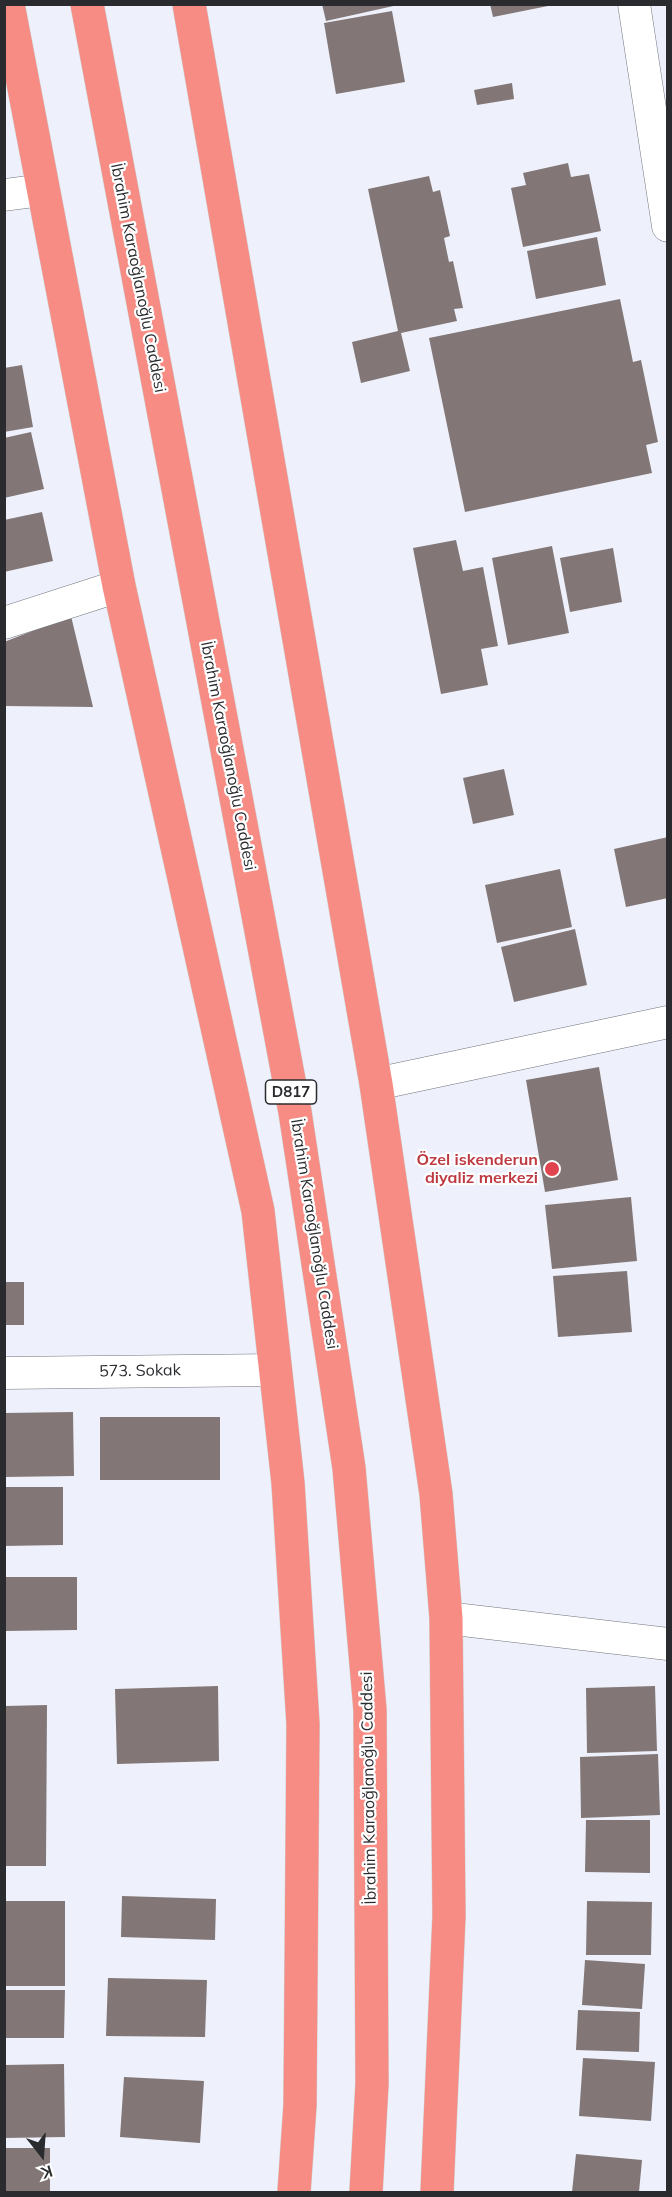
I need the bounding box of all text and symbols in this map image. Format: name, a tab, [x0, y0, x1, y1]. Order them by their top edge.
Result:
street label: İbrahim Karaoğlanoğlu Caddesi	[106, 162, 170, 394]
street label: İbrahim Karaoğlanoğlu Caddesi	[196, 640, 260, 872]
road number: D817	[266, 1080, 316, 1104]
street label: İbrahim Karaoğlanoğlu Caddesi	[286, 1117, 342, 1351]
place label: Özel iskenderun diyaliz merkezi	[416, 1150, 538, 1188]
marker: Özel iskenderun diyaliz merkezi	[543, 1160, 561, 1178]
street label: 573. Sokak	[99, 1361, 181, 1381]
street label: İbrahim Karaoğlanoğlu Caddesi	[357, 1671, 381, 1905]
north arrow	[12, 2125, 72, 2185]
text: K	[39, 2161, 55, 2183]

